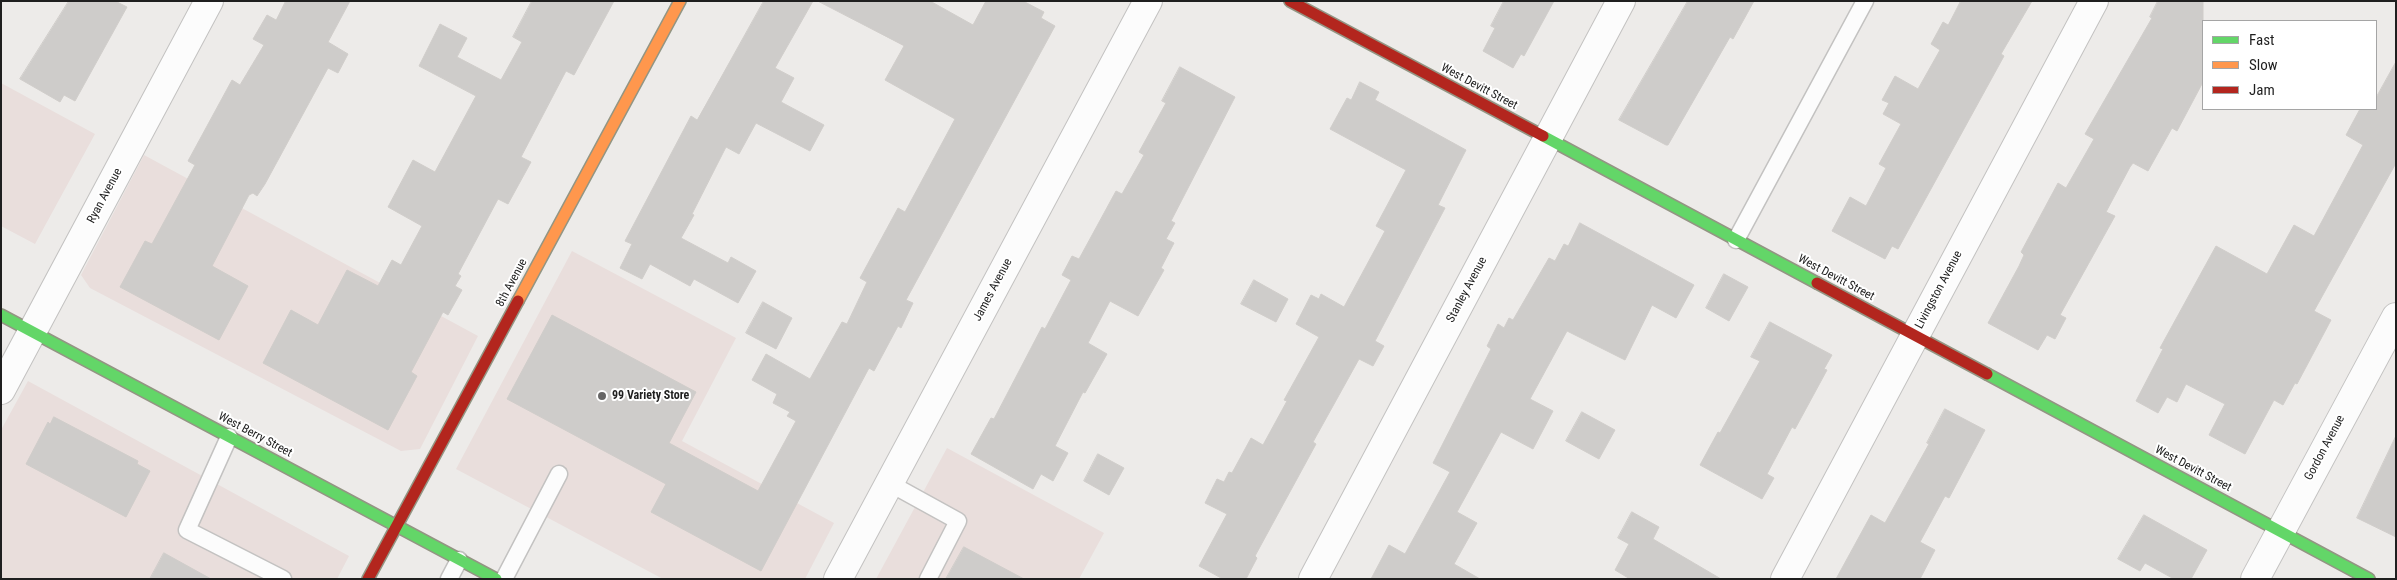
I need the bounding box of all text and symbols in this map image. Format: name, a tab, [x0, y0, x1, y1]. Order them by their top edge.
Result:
legend	[2202, 20, 2377, 110]
text: Fast	[2249, 31, 2274, 49]
text: Slow	[2249, 56, 2278, 74]
street label: West Devitt Street	[1438, 61, 1520, 113]
text: Jam	[2249, 81, 2275, 99]
street label: Ryan Avenue	[85, 166, 125, 226]
street label: Livingston Avenue	[1912, 249, 1966, 331]
street label: West Devitt Street	[1795, 252, 1877, 304]
street label: Stanley Avenue	[1444, 255, 1490, 325]
street label: 8th Avenue	[493, 256, 531, 310]
street label: James Avenue	[970, 256, 1016, 324]
place label: 99 Variety Store	[612, 389, 689, 403]
marker: 99 Variety Store	[596, 390, 608, 402]
street label: West Berry Street	[215, 409, 295, 461]
street label: Gordon Avenue	[2302, 413, 2348, 483]
street label: West Devitt Street	[2152, 443, 2234, 495]

